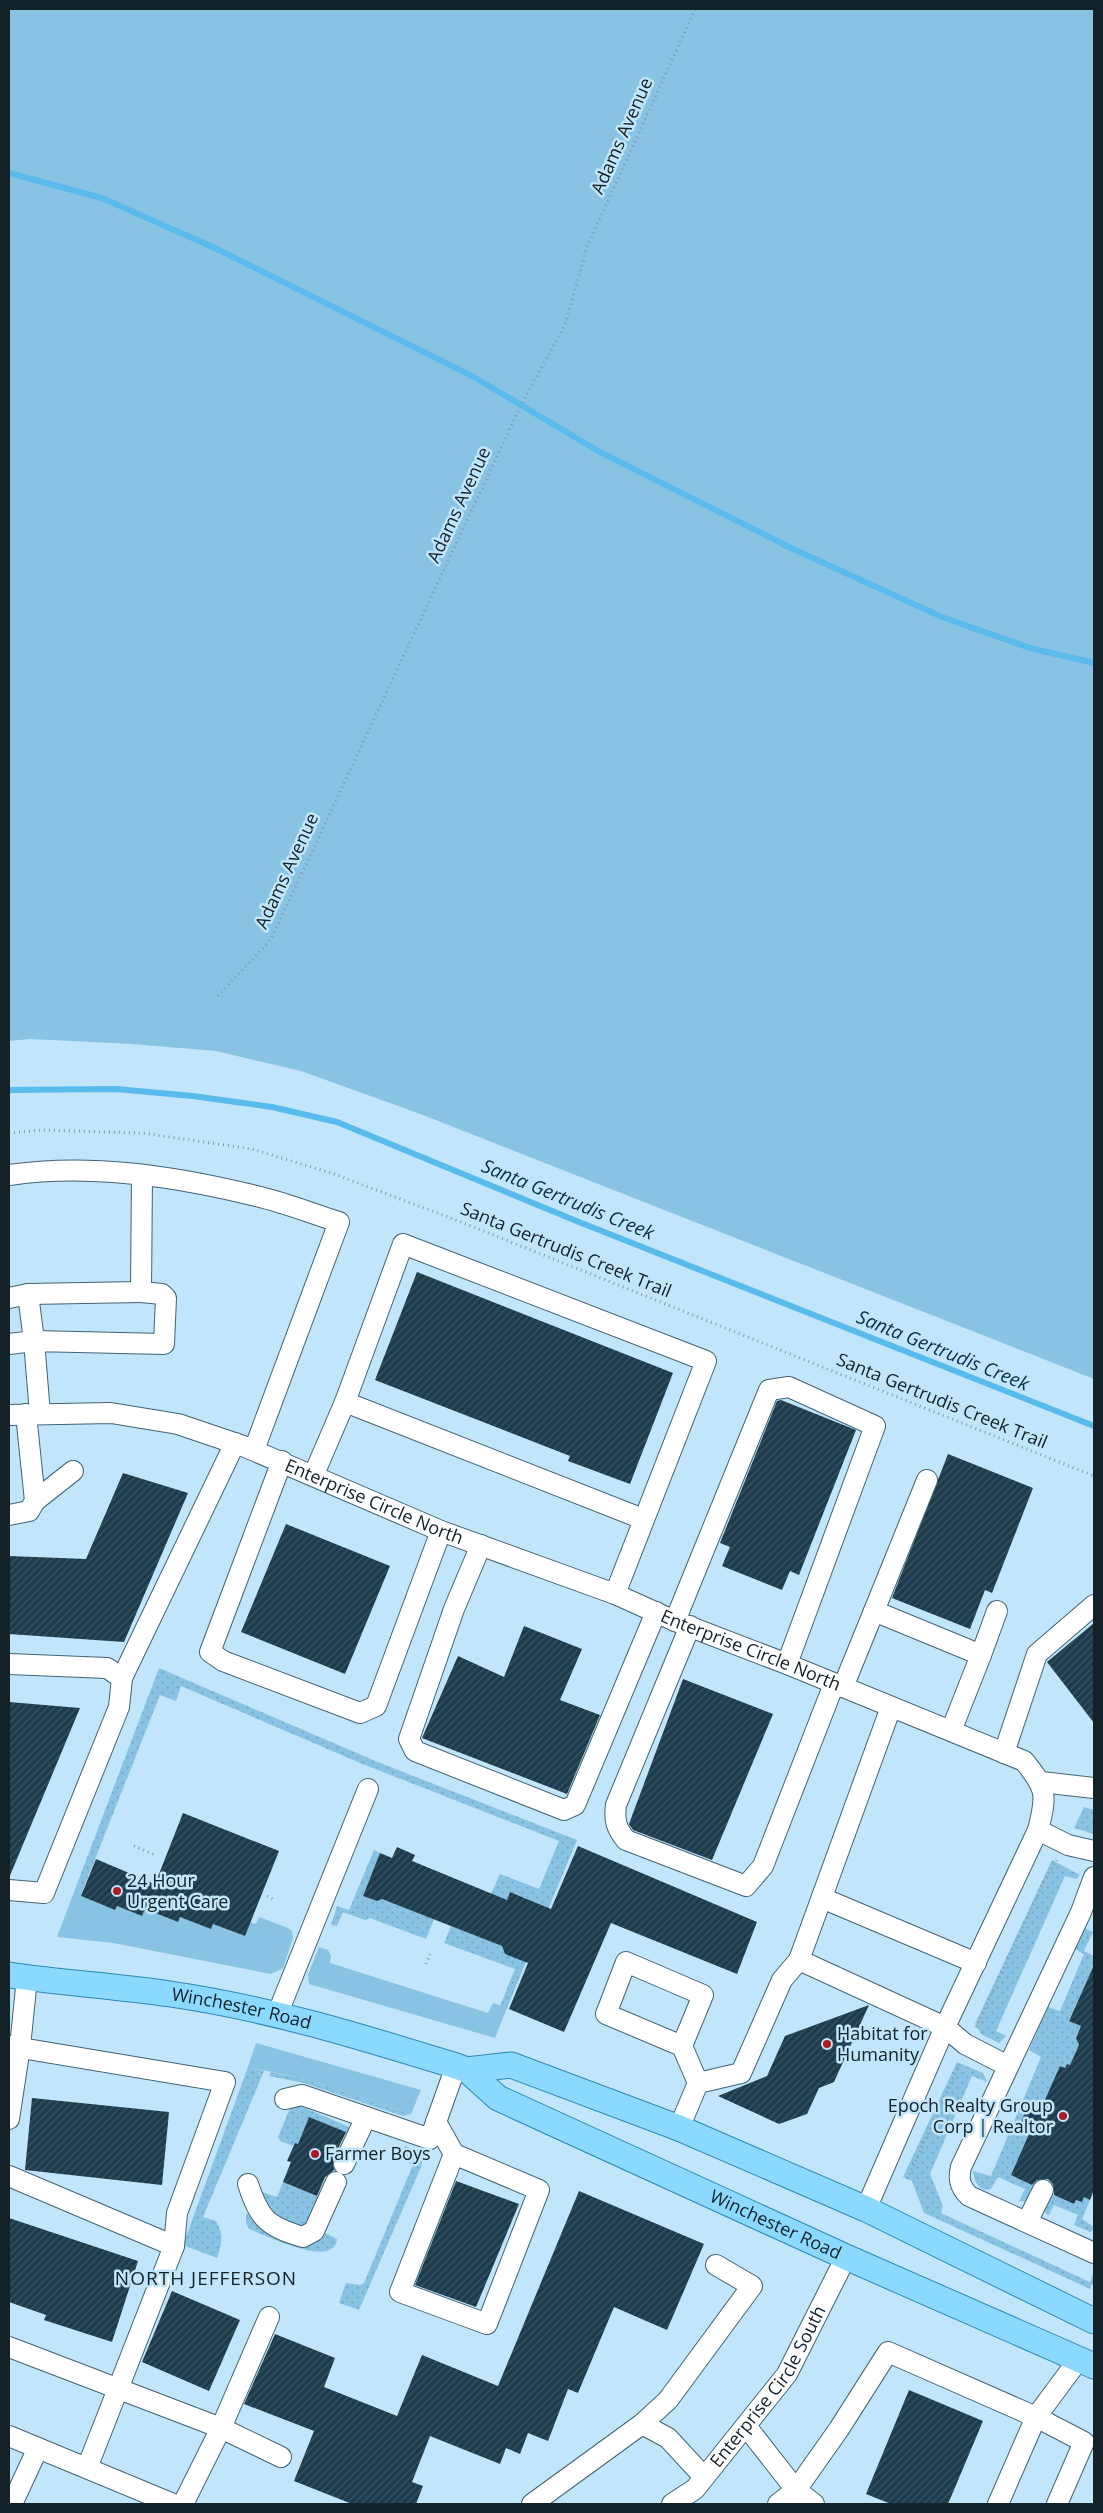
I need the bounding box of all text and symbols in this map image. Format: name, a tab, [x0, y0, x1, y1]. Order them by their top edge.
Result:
street label: Adams Avenue	[585, 74, 657, 198]
street label: Adams Avenue	[421, 443, 495, 566]
street label: Adams Avenue	[249, 809, 323, 932]
water label: Santa Gertrudis Creek	[478, 1153, 659, 1246]
street label: Santa Gertrudis Creek Trail	[457, 1196, 675, 1302]
water label: Santa Gertrudis Creek	[853, 1304, 1034, 1397]
street label: Santa Gertrudis Creek Trail	[833, 1347, 1051, 1453]
street label: Enterprise Circle North	[281, 1452, 467, 1549]
street label: Enterprise Circle North	[657, 1603, 845, 1696]
place label: 24 Hour Urgent Care	[127, 1868, 228, 1913]
marker: 24 Hour Urgent Care	[111, 1885, 123, 1897]
street label: Winchester Road	[170, 1981, 314, 2034]
place label: Habitat for Humanity	[837, 2021, 928, 2066]
marker: Habitat for Humanity	[821, 2038, 833, 2050]
place label: Epoch Realty Group Corp | Realtor	[888, 2093, 1054, 2138]
marker: Epoch Realty Group Corp | Realtor	[1057, 2110, 1069, 2122]
place label: Farmer Boys	[325, 2141, 431, 2165]
marker: Farmer Boys	[309, 2148, 321, 2160]
street label: Winchester Road	[706, 2183, 846, 2264]
district label: NORTH JEFFERSON	[115, 2265, 297, 2291]
street label: Enterprise Circle South	[704, 2301, 831, 2472]

